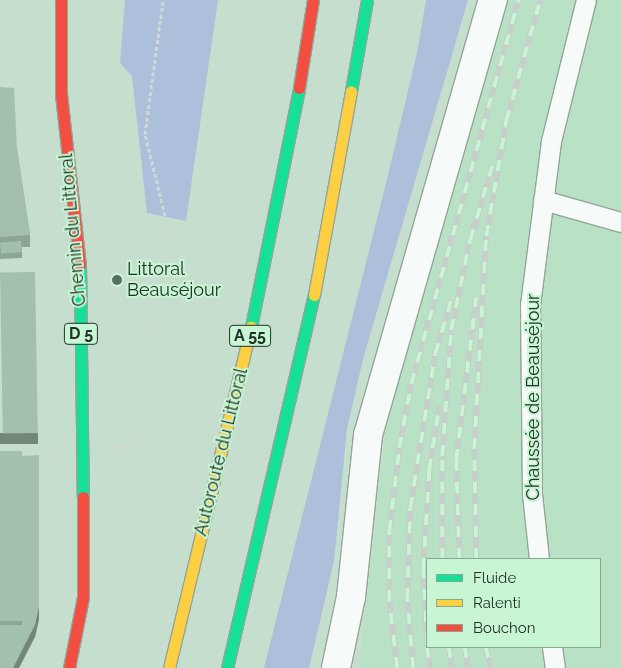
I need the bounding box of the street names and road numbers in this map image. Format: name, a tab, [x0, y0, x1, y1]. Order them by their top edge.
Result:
street label: Chemin du Littoral	[56, 153, 90, 307]
street label: Chaussée de Beauséjour	[522, 294, 544, 500]
road number: D 5	[64, 320, 98, 348]
road number: A 55	[229, 322, 271, 350]
street label: Autoroute du Littoral	[190, 366, 252, 538]

